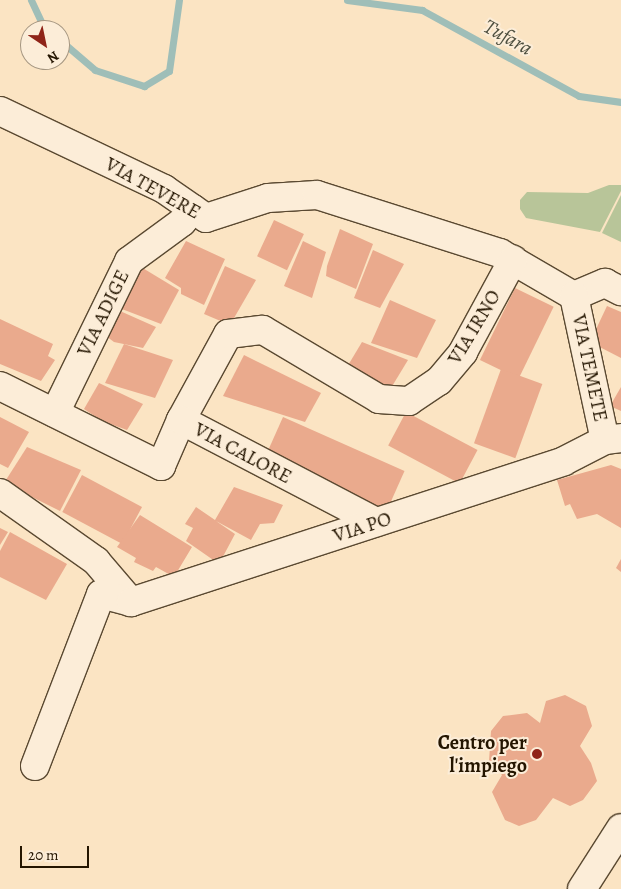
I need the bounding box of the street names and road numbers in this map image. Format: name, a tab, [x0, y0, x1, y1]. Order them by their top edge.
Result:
street label: VIA TEVERE	[101, 152, 205, 224]
street label: VIA ADIGE	[72, 266, 134, 360]
street label: VIA IRNO	[442, 285, 506, 369]
street label: VIA TEMETE	[567, 312, 613, 424]
street label: VIA CALORE	[190, 417, 296, 489]
street label: VIA PO	[330, 506, 394, 548]

